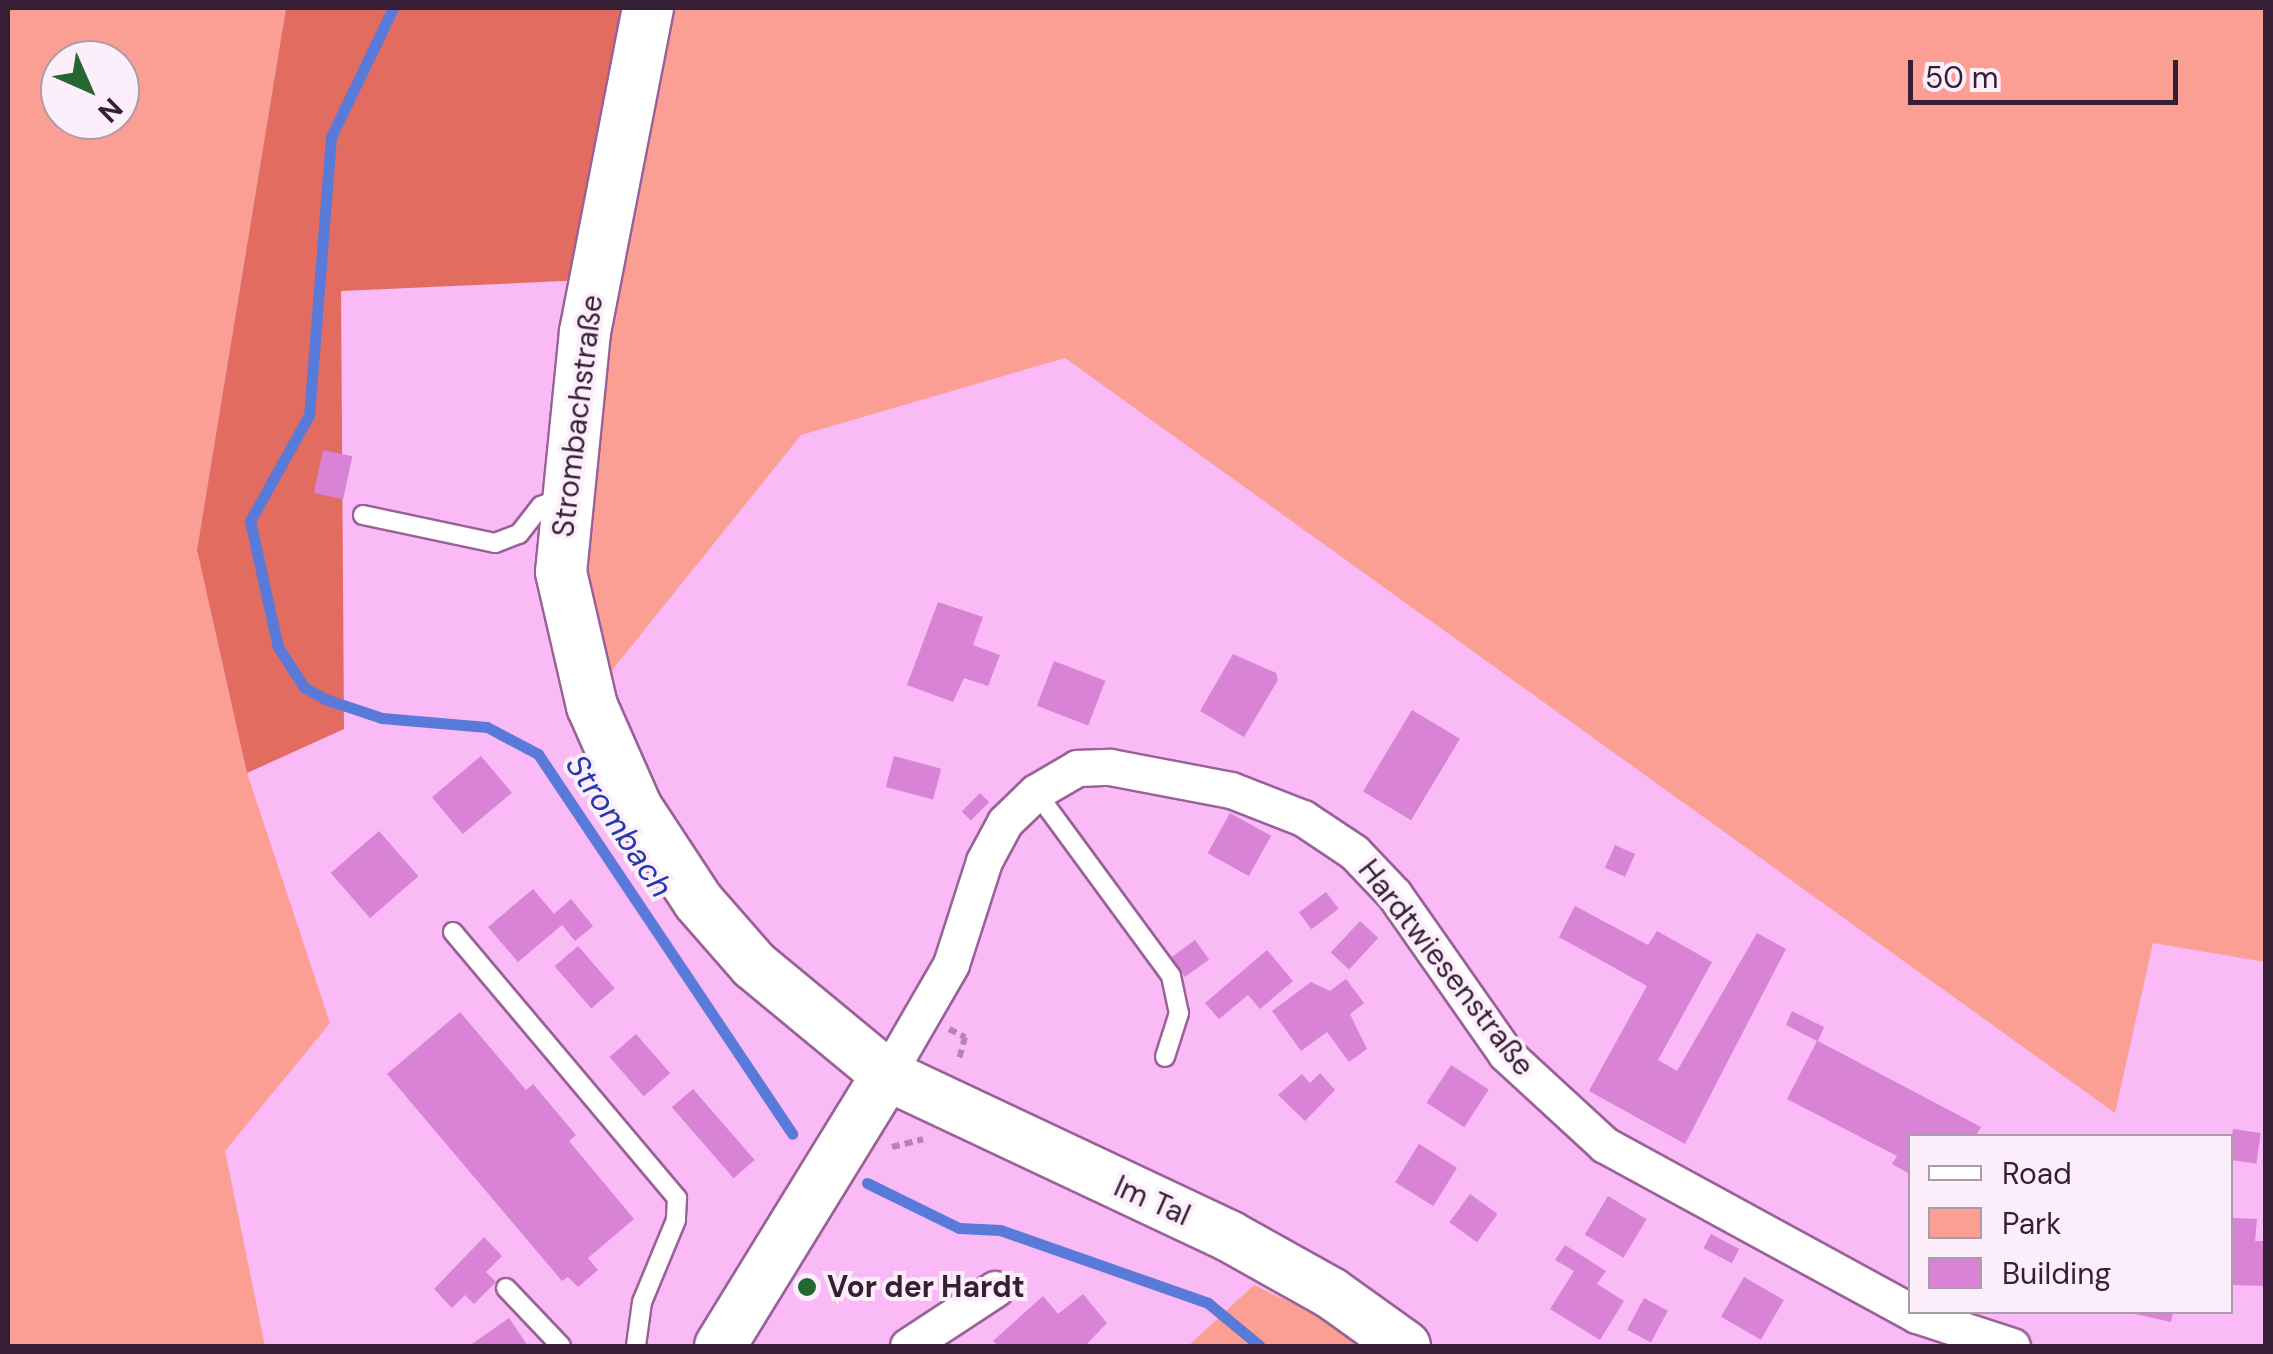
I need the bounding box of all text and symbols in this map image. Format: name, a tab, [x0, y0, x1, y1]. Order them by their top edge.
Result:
north arrow	[40, 40, 140, 140]
scale bar	[1913, 40, 2183, 102]
text: 50 m	[1925, 58, 1999, 97]
text: N	[90, 90, 130, 130]
street label: Strombachstraße	[545, 293, 611, 539]
water label: Strombach	[557, 747, 681, 905]
street label: Hardtwiesenstraße	[1350, 853, 1542, 1083]
legend	[1908, 1134, 2233, 1314]
text: Road	[2002, 1154, 2072, 1193]
street label: Im Tal	[1108, 1168, 1196, 1234]
text: Park	[2002, 1204, 2061, 1243]
text: Building	[2002, 1254, 2111, 1293]
place label: Vor der Hardt	[827, 1269, 1025, 1305]
marker: Vor der Hardt	[796, 1276, 818, 1298]

